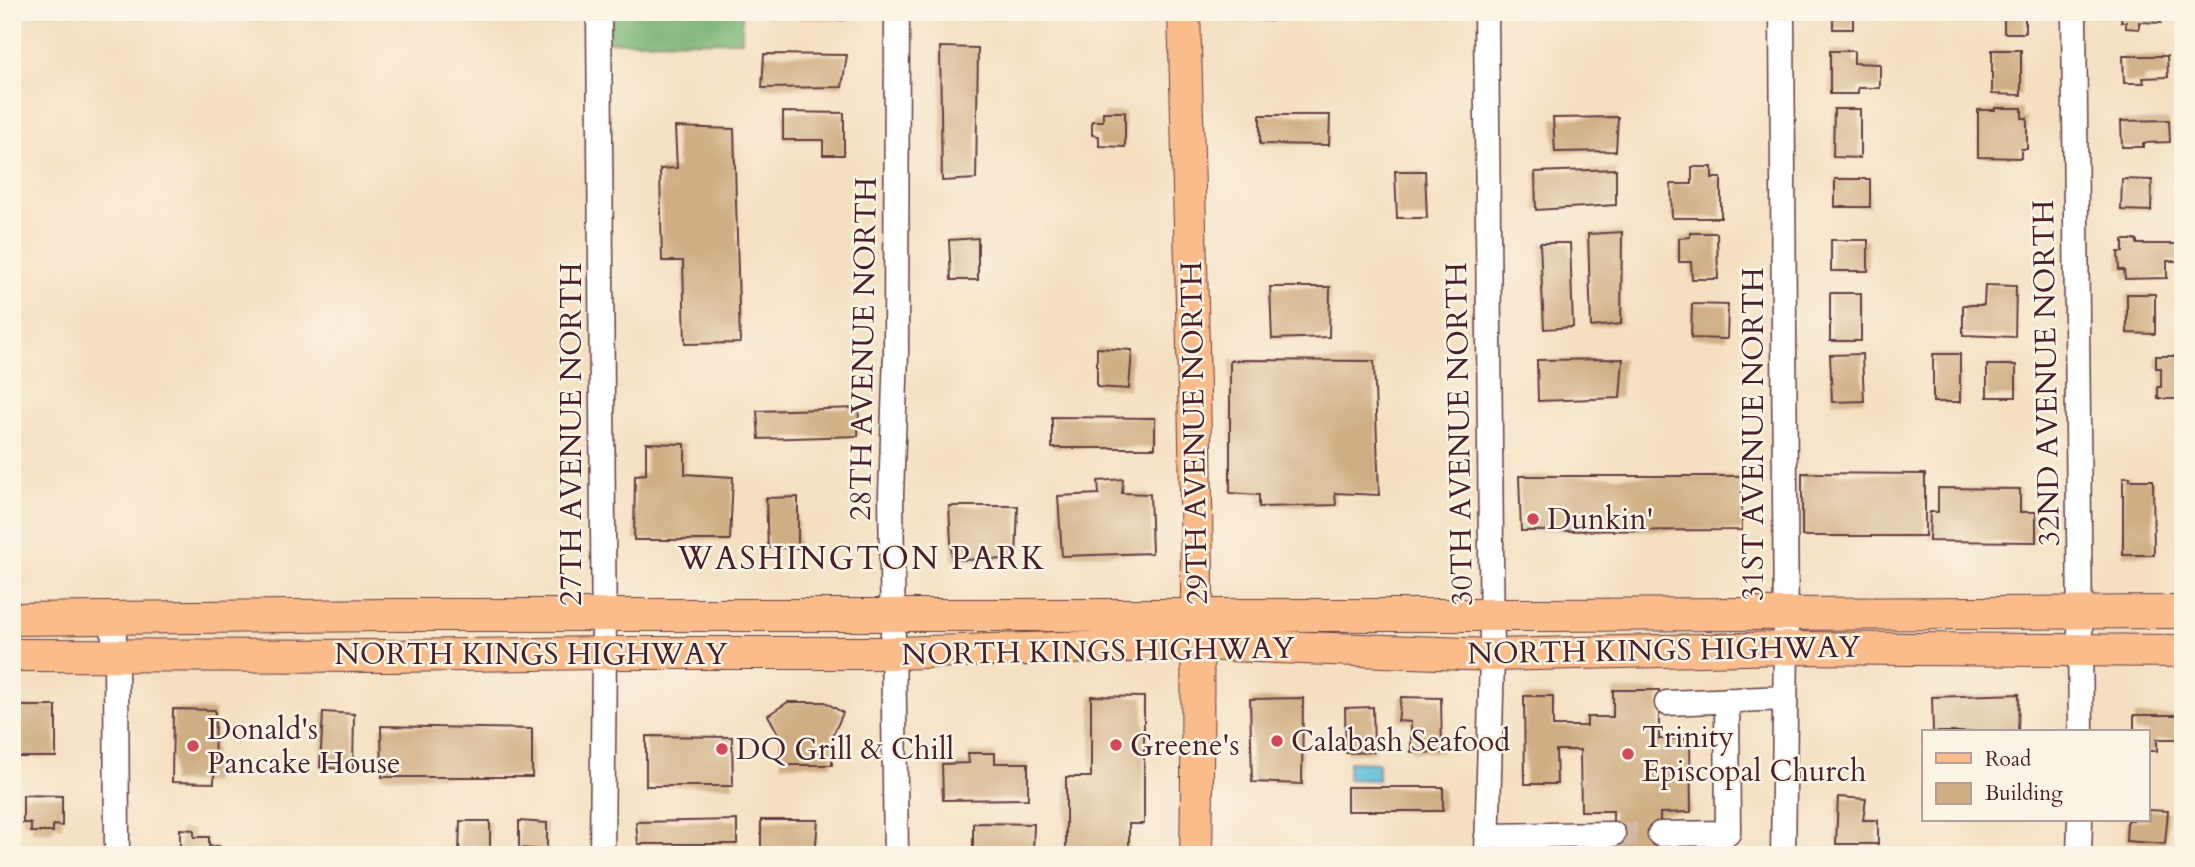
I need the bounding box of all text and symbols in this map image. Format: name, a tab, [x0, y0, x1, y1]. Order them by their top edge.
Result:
street label: 28TH AVENUE NORTH	[840, 177, 887, 521]
street label: 32ND AVENUE NORTH	[2023, 199, 2070, 547]
street label: 29TH AVENUE NORTH	[1171, 261, 1218, 605]
street label: 27TH AVENUE NORTH	[551, 262, 592, 606]
street label: 30TH AVENUE NORTH	[1436, 262, 1483, 606]
street label: 31ST AVENUE NORTH	[1733, 267, 1774, 601]
place label: Dunkin'	[1547, 499, 1653, 540]
marker: Dunkin'	[1525, 511, 1541, 527]
district label: WASHINGTON PARK	[676, 537, 1047, 581]
street label: NORTH KINGS HIGHWAY	[1467, 627, 1862, 674]
street label: NORTH KINGS HIGHWAY	[901, 628, 1296, 675]
street label: NORTH KINGS HIGHWAY	[334, 634, 728, 675]
place label: Donald's Pancake House	[207, 709, 401, 784]
place label: Trinity Episcopal Church	[1642, 717, 1867, 792]
place label: Calabash Seafood	[1291, 721, 1510, 762]
place label: Greene's	[1130, 725, 1239, 766]
place label: DQ Grill & Chill	[736, 729, 955, 770]
legend	[1922, 730, 2150, 822]
marker: Calabash Seafood	[1269, 733, 1285, 749]
marker: Greene's	[1108, 737, 1124, 753]
marker: Donald's Pancake House	[185, 738, 201, 754]
marker: DQ Grill & Chill	[714, 741, 730, 757]
text: Road	[1985, 745, 2031, 774]
marker: Trinity Episcopal Church	[1620, 746, 1636, 762]
text: Building	[1985, 779, 2063, 808]

